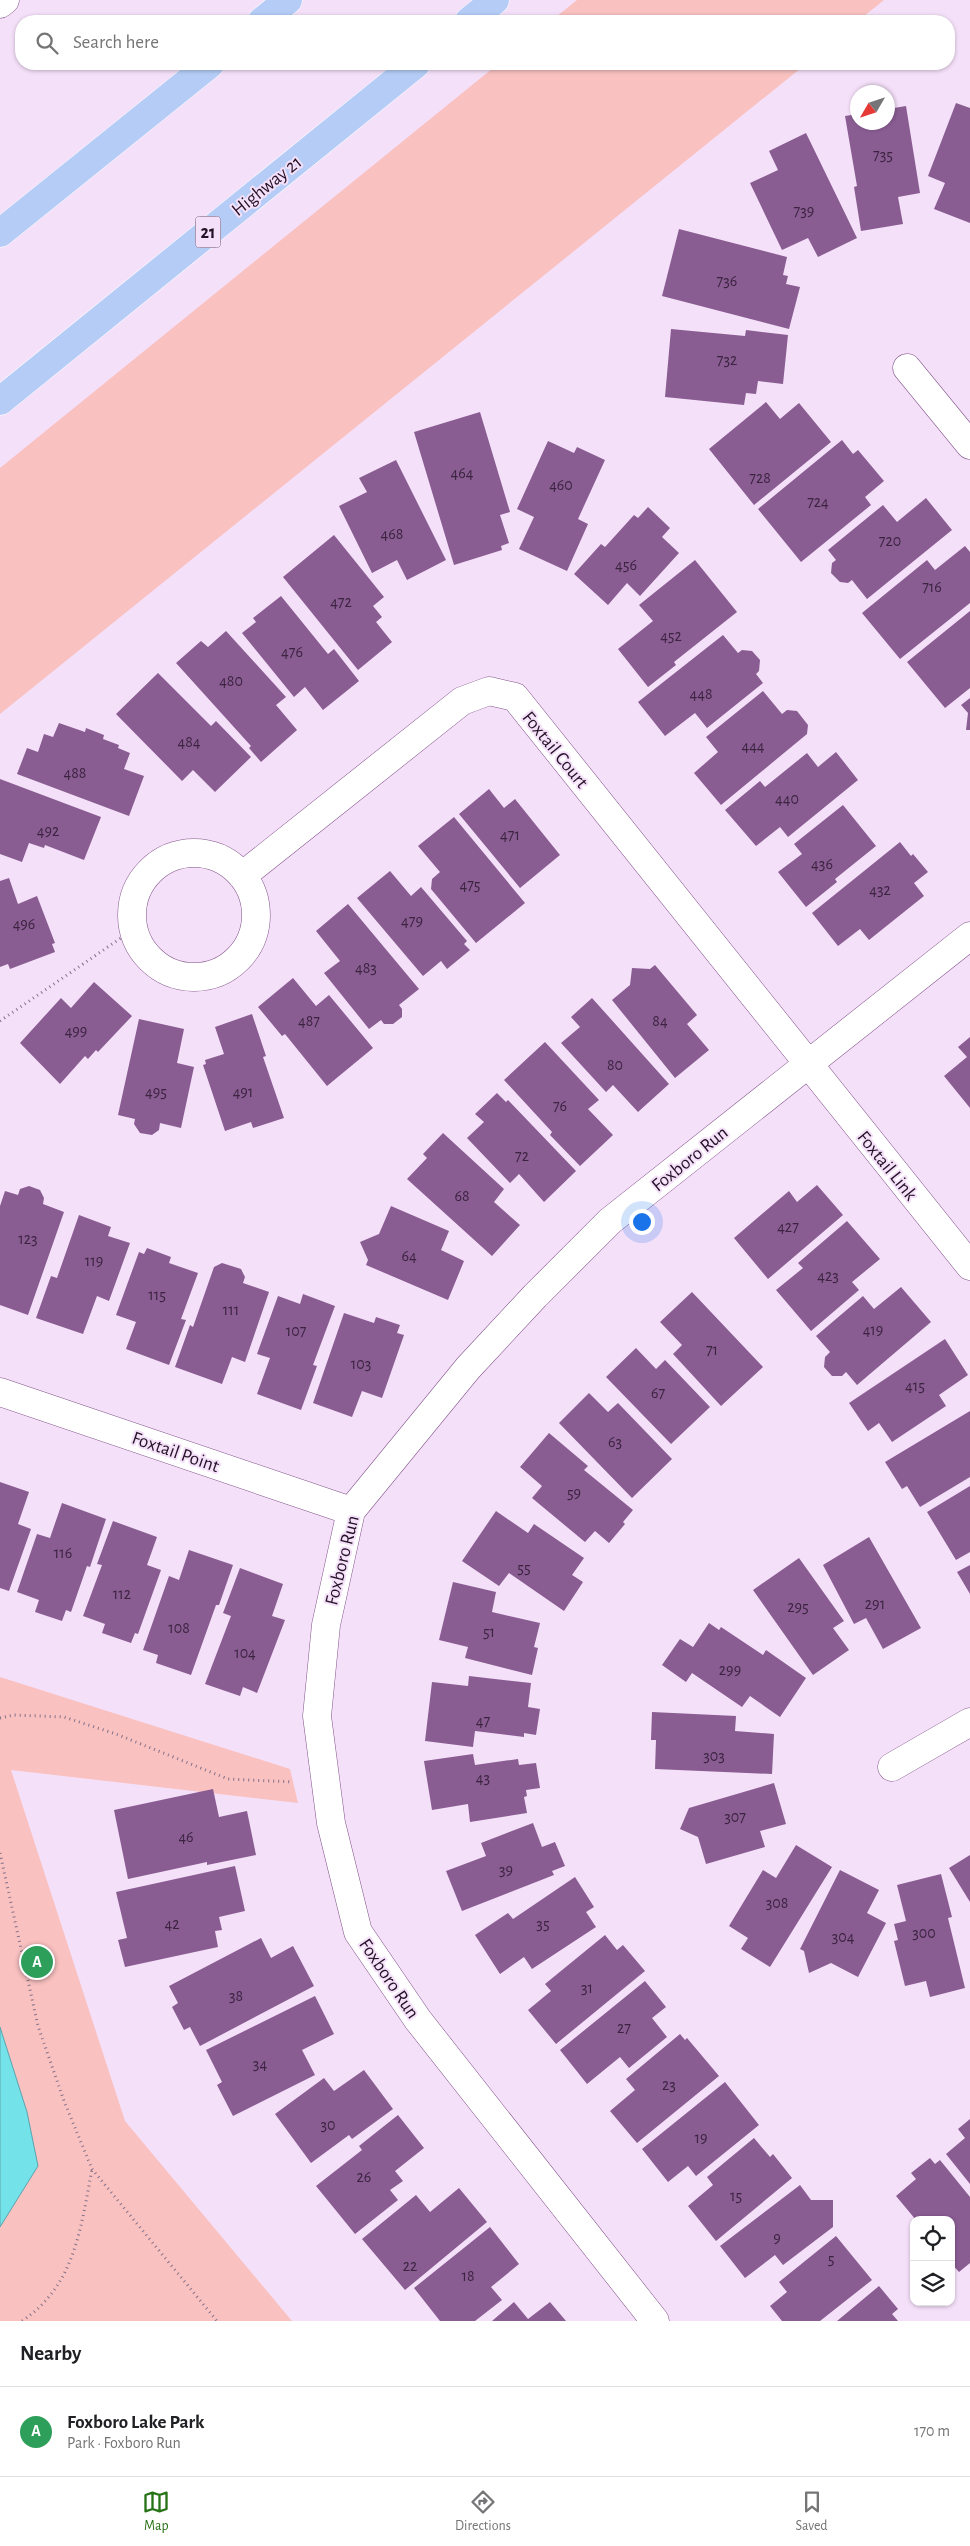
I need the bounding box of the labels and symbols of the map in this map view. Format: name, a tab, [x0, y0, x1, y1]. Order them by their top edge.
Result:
north arrow	[850, 85, 895, 130]
house number: 735	[873, 147, 893, 163]
street label: Highway 21	[228, 152, 306, 220]
house number: 739	[794, 203, 814, 219]
road number: 21	[196, 216, 220, 248]
house number: 736	[717, 273, 737, 289]
house number: 732	[717, 352, 737, 368]
house number: 464	[451, 465, 474, 481]
house number: 728	[749, 470, 771, 486]
house number: 460	[549, 477, 573, 493]
house number: 724	[807, 494, 829, 510]
house number: 468	[381, 526, 403, 542]
house number: 720	[879, 533, 901, 549]
house number: 456	[615, 557, 637, 573]
house number: 716	[922, 579, 942, 595]
house number: 472	[330, 594, 352, 610]
house number: 452	[660, 628, 682, 644]
house number: 476	[281, 644, 303, 660]
house number: 480	[219, 673, 243, 689]
house number: 448	[690, 686, 712, 702]
street label: Foxtail Court	[518, 708, 591, 792]
house number: 484	[178, 734, 201, 750]
house number: 444	[741, 738, 765, 754]
house number: 488	[64, 765, 86, 781]
house number: 440	[775, 791, 799, 807]
house number: 492	[37, 823, 59, 839]
house number: 471	[500, 827, 520, 843]
house number: 436	[811, 856, 833, 872]
house number: 475	[459, 877, 481, 893]
house number: 432	[869, 882, 891, 898]
house number: 479	[401, 913, 423, 929]
house number: 496	[13, 916, 35, 932]
house number: 483	[355, 960, 377, 976]
house number: 487	[298, 1013, 320, 1029]
house number: 84	[652, 1013, 668, 1029]
house number: 499	[65, 1023, 87, 1039]
house number: 80	[607, 1057, 623, 1073]
house number: 495	[145, 1084, 167, 1100]
house number: 491	[233, 1084, 253, 1100]
house number: 76	[553, 1098, 567, 1114]
street label: Foxboro Run	[648, 1123, 732, 1195]
street label: Foxtail Link	[853, 1128, 921, 1204]
house number: 72	[515, 1148, 529, 1164]
house number: 68	[454, 1188, 470, 1204]
your location	[629, 1209, 655, 1235]
house number: 427	[777, 1219, 799, 1235]
house number: 123	[18, 1231, 38, 1247]
house number: 64	[401, 1248, 417, 1264]
house number: 119	[85, 1253, 103, 1269]
house number: 423	[817, 1268, 839, 1284]
house number: 115	[148, 1287, 166, 1303]
house number: 111	[223, 1302, 239, 1318]
house number: 419	[863, 1322, 883, 1338]
house number: 107	[286, 1323, 307, 1339]
house number: 71	[706, 1342, 718, 1358]
house number: 103	[351, 1356, 371, 1372]
house number: 415	[905, 1378, 925, 1394]
house number: 67	[651, 1385, 665, 1401]
street label: Foxtail Point	[129, 1429, 222, 1476]
house number: 63	[608, 1434, 622, 1450]
house number: 59	[567, 1485, 581, 1501]
street label: Foxboro Run	[322, 1514, 363, 1607]
house number: 116	[54, 1545, 72, 1561]
house number: 55	[517, 1560, 531, 1576]
house number: 112	[113, 1586, 131, 1602]
house number: 291	[865, 1596, 885, 1612]
house number: 295	[787, 1599, 809, 1615]
house number: 108	[168, 1620, 190, 1636]
house number: 51	[483, 1624, 495, 1640]
house number: 104	[234, 1645, 256, 1661]
house number: 299	[719, 1662, 741, 1678]
house number: 47	[476, 1713, 491, 1729]
house number: 303	[703, 1748, 725, 1764]
house number: 43	[476, 1770, 490, 1786]
house number: 307	[724, 1809, 746, 1825]
house number: 46	[178, 1829, 194, 1845]
house number: 39	[499, 1862, 513, 1878]
house number: 308	[766, 1895, 788, 1911]
house number: 42	[165, 1916, 179, 1932]
house number: 35	[536, 1916, 550, 1932]
house number: 300	[912, 1925, 936, 1941]
house number: 304	[832, 1929, 855, 1945]
street label: Foxboro Run	[355, 1935, 422, 2022]
pin: A	[21, 1943, 53, 1981]
house number: 31	[581, 1980, 593, 1996]
house number: 38	[229, 1988, 243, 2004]
house number: 27	[617, 2020, 631, 2036]
house number: 34	[253, 2056, 267, 2072]
house number: 23	[662, 2077, 676, 2093]
house number: 30	[320, 2117, 336, 2133]
house number: 19	[694, 2130, 708, 2146]
house number: 26	[357, 2169, 371, 2185]
house number: 15	[730, 2188, 742, 2204]
house number: 9	[773, 2230, 781, 2246]
house number: 5	[828, 2251, 834, 2267]
house number: 22	[403, 2258, 417, 2274]
house number: 18	[461, 2268, 475, 2284]

